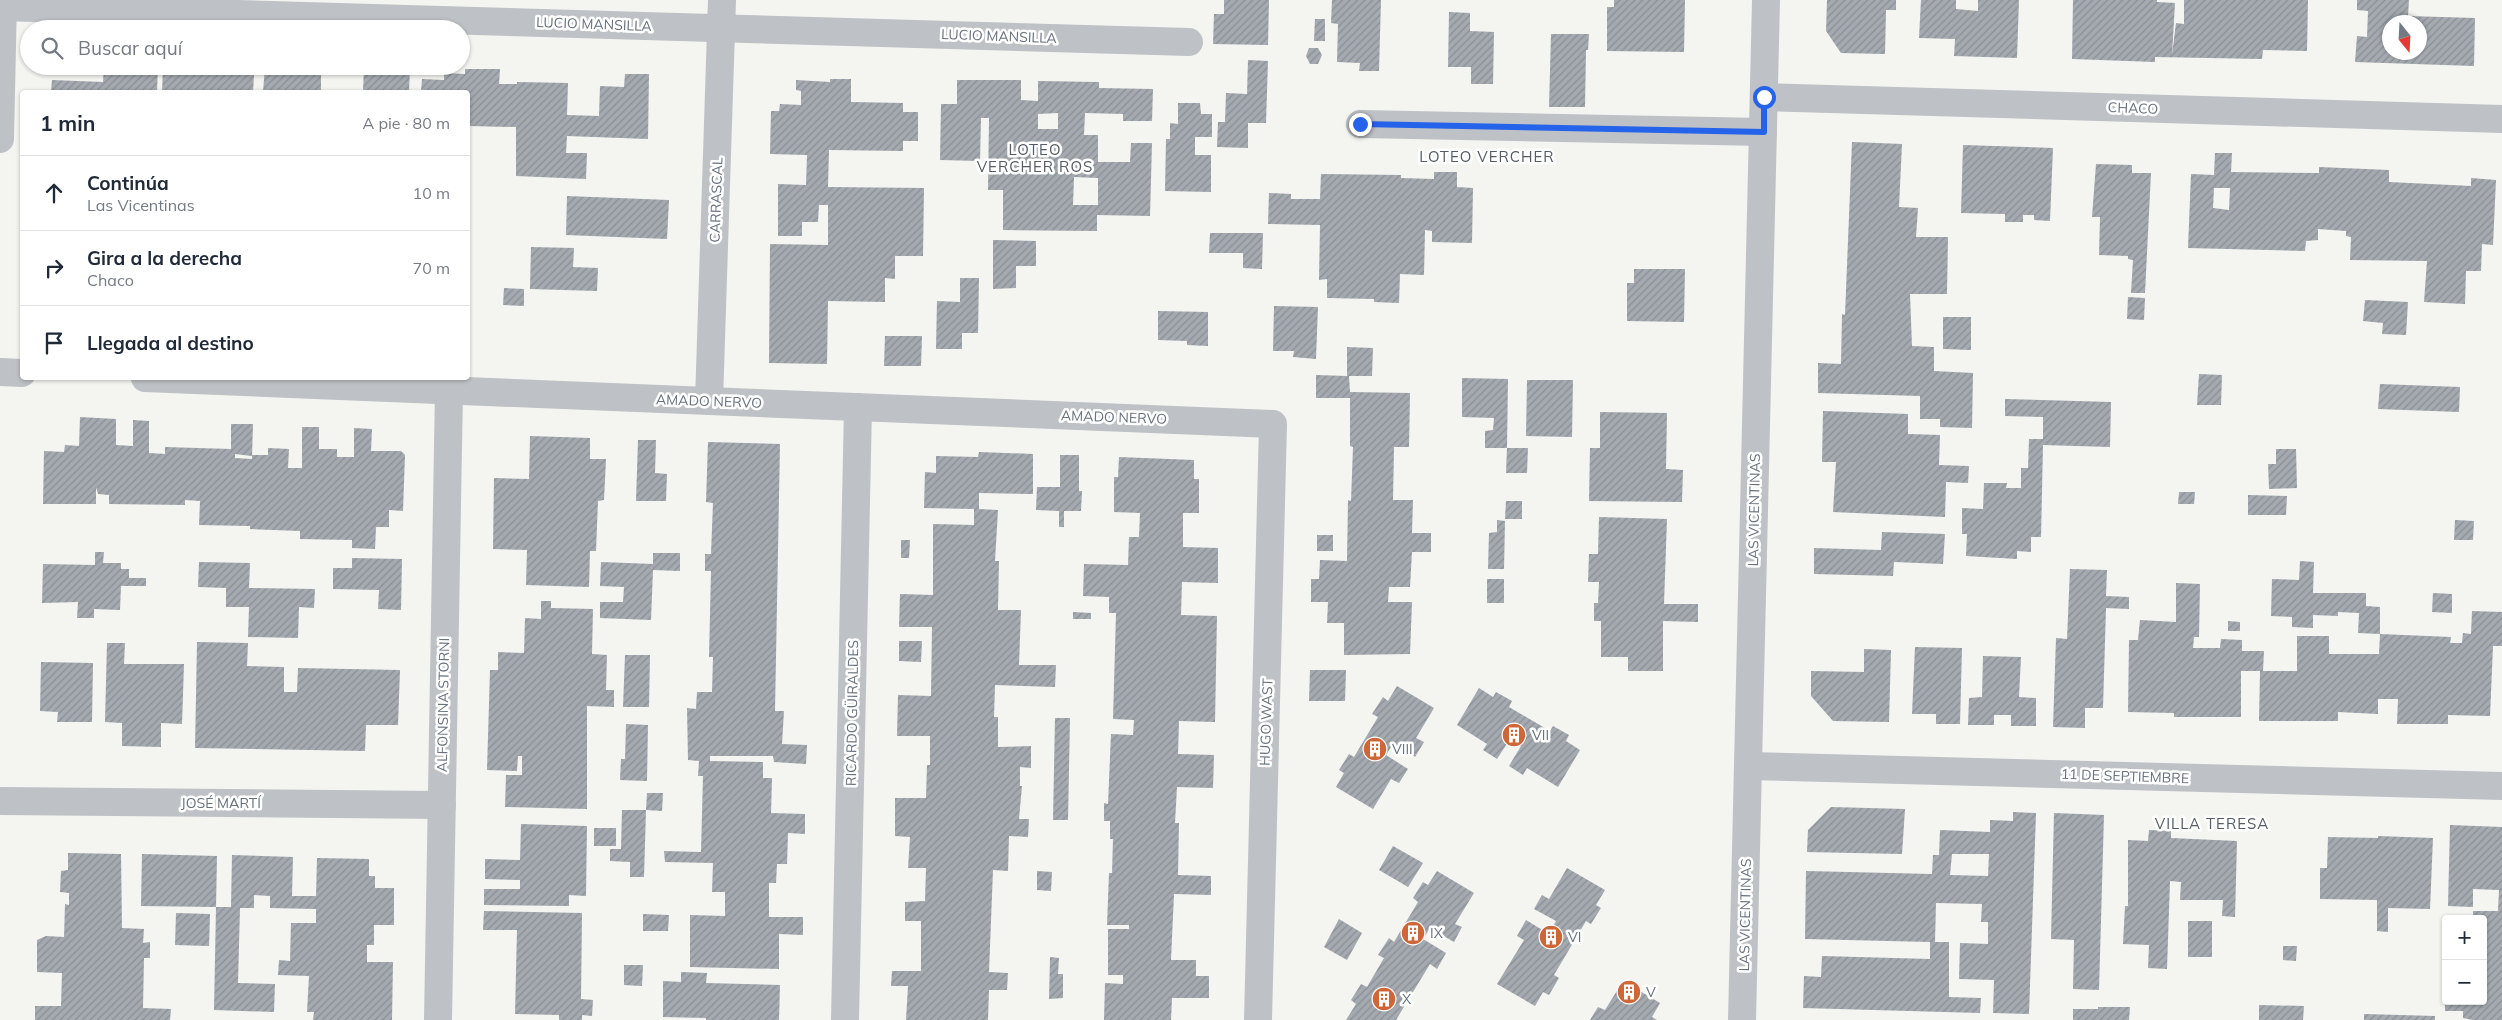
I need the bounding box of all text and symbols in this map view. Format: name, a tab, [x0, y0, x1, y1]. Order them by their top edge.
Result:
street label: LUCIO MANSILLA	[536, 13, 653, 35]
north arrow	[2382, 15, 2427, 60]
search box	[20, 20, 470, 75]
street label: LUCIO MANSILLA	[941, 25, 1058, 47]
icon: search	[38, 34, 66, 62]
text: Buscar aquí	[78, 36, 182, 60]
route start	[1753, 86, 1776, 109]
street label: CHACO	[2107, 98, 2159, 118]
text: 1 min	[40, 110, 95, 136]
text: A pie · 80 m	[362, 113, 450, 133]
route end	[1349, 113, 1372, 136]
district label: LOTEO VERCHER ROS	[977, 140, 1093, 176]
district label: LOTEO VERCHER	[1419, 147, 1555, 166]
street label: CARRASCAL	[706, 157, 726, 243]
text: Continúa	[87, 171, 169, 195]
icon: ahead	[40, 179, 68, 207]
text: 10 m	[413, 183, 450, 203]
text: Las Vicentinas	[87, 195, 195, 215]
text: Gira a la derecha	[87, 246, 242, 270]
icon: right	[40, 254, 68, 282]
text: 70 m	[413, 258, 450, 278]
text: Chaco	[87, 270, 134, 290]
icon: arrive	[40, 329, 68, 357]
text: Llegada al destino	[87, 331, 254, 355]
street label: AMADO NERVO	[656, 390, 762, 412]
street label: AMADO NERVO	[1061, 406, 1167, 428]
street label: LAS VICENTINAS	[1744, 453, 1764, 567]
street label: ALFONSINA STORNI	[433, 638, 453, 772]
street label: RICARDO GÜIRALDES	[842, 639, 862, 786]
street label: HUGO WAST	[1255, 677, 1277, 766]
building icon: VII	[1501, 722, 1527, 748]
place label: VII	[1532, 726, 1549, 744]
building icon: VIII	[1362, 736, 1388, 762]
place label: VIII	[1392, 740, 1413, 758]
street label: 11 DE SEPTIEMBRE	[2061, 765, 2189, 787]
street label: JOSÉ MARTÍ	[181, 794, 262, 812]
district label: VILLA TERESA	[2155, 814, 2269, 833]
street label: LAS VICENTINAS	[1735, 858, 1755, 972]
map controls	[2442, 915, 2487, 1005]
button: +	[2442, 915, 2487, 960]
building icon: IX	[1400, 920, 1426, 946]
place label: IX	[1430, 924, 1443, 942]
building icon: VI	[1538, 924, 1564, 950]
place label: VI	[1568, 928, 1581, 946]
button: −	[2442, 960, 2487, 1005]
building icon: V	[1616, 979, 1642, 1005]
place label: V	[1646, 983, 1656, 1001]
building icon: X	[1371, 986, 1397, 1012]
place label: X	[1402, 990, 1411, 1008]

